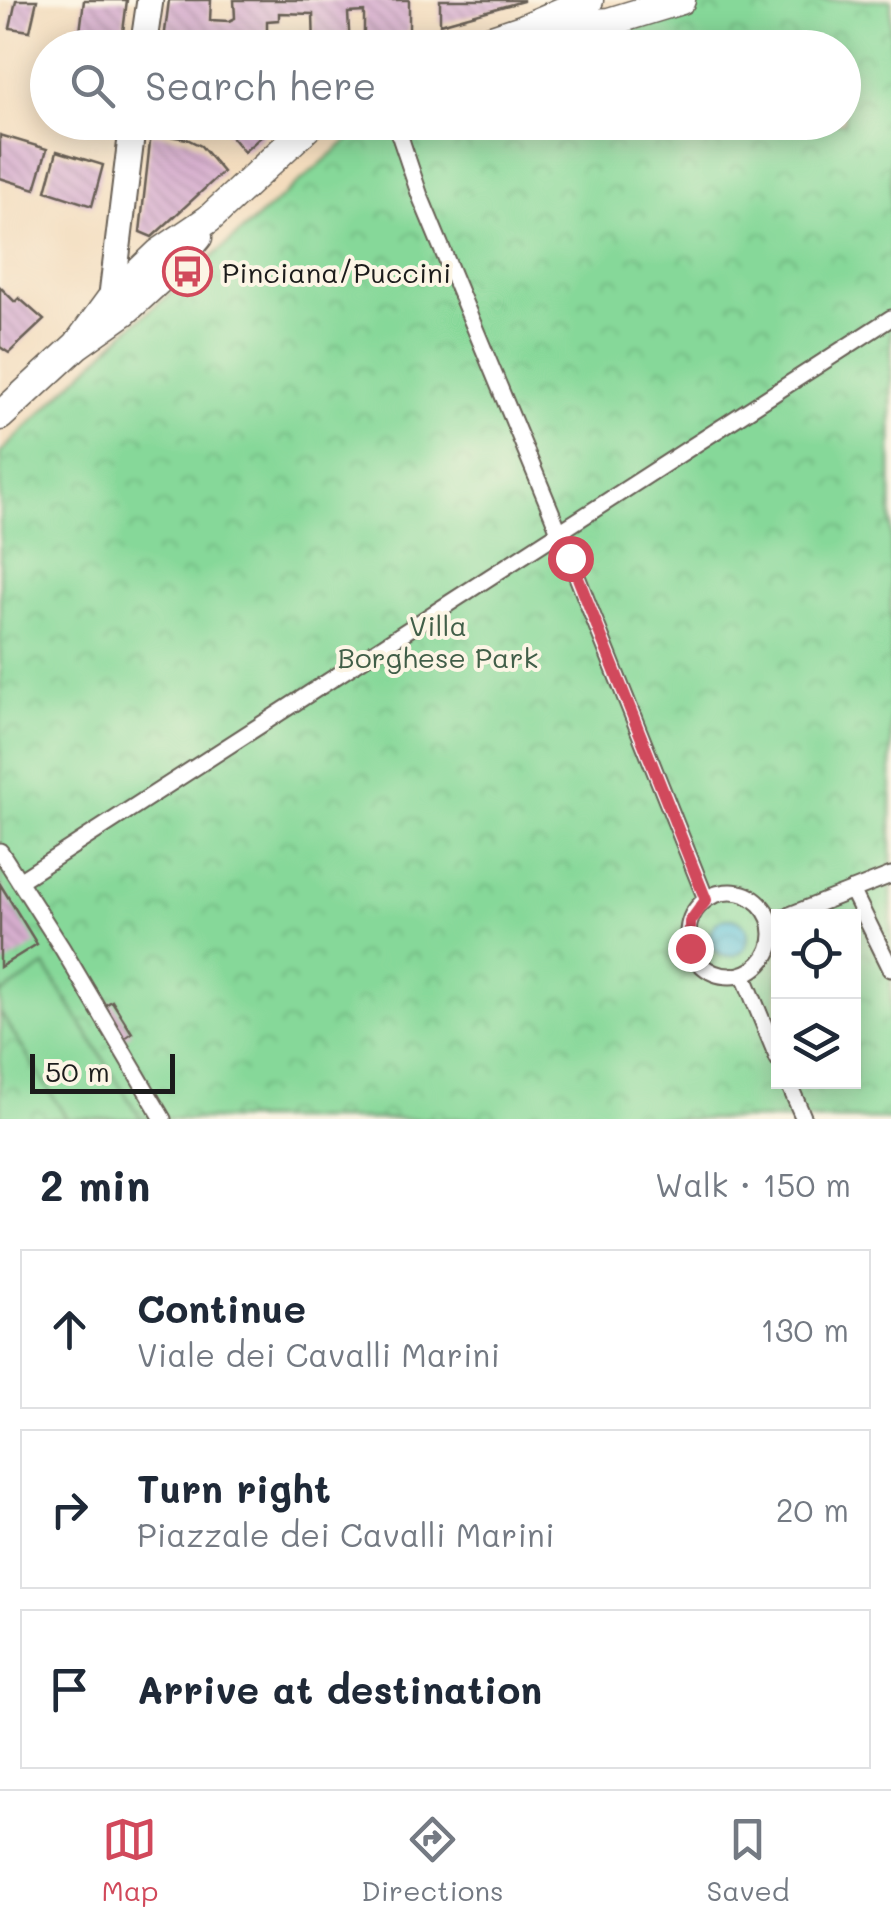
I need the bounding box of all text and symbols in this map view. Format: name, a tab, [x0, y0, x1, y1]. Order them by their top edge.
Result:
search box	[30, 30, 861, 140]
icon: search	[65, 58, 120, 113]
text: Search here	[145, 60, 376, 110]
bus stop icon: Pinciana/Puccini	[161, 246, 213, 298]
place label: Pinciana/Puccini	[222, 254, 451, 290]
route start	[548, 536, 594, 582]
park label: Villa Borghese Park	[338, 607, 538, 675]
map controls	[771, 909, 861, 1089]
button: locate	[771, 909, 861, 999]
route end	[668, 926, 714, 972]
button: layers	[771, 999, 861, 1089]
scale bar	[30, 1049, 175, 1094]
text: 50 m	[45, 1053, 110, 1089]
text: 2 min	[40, 1157, 150, 1212]
text: Walk · 150 m	[655, 1163, 851, 1205]
text: Continue	[137, 1283, 306, 1333]
icon: ahead	[42, 1302, 97, 1357]
text: 130 m	[760, 1308, 849, 1350]
text: Viale dei Cavalli Marini	[137, 1333, 500, 1375]
text: Turn right	[137, 1463, 331, 1513]
icon: right	[42, 1482, 97, 1537]
text: 20 m	[776, 1488, 849, 1530]
text: Piazzale dei Cavalli Marini	[137, 1513, 555, 1555]
icon: arrive	[42, 1662, 97, 1717]
text: Arrive at destination	[137, 1664, 542, 1714]
tab: Map	[101, 1812, 158, 1908]
tab: Directions	[361, 1812, 504, 1908]
tab: Saved	[706, 1812, 790, 1908]

